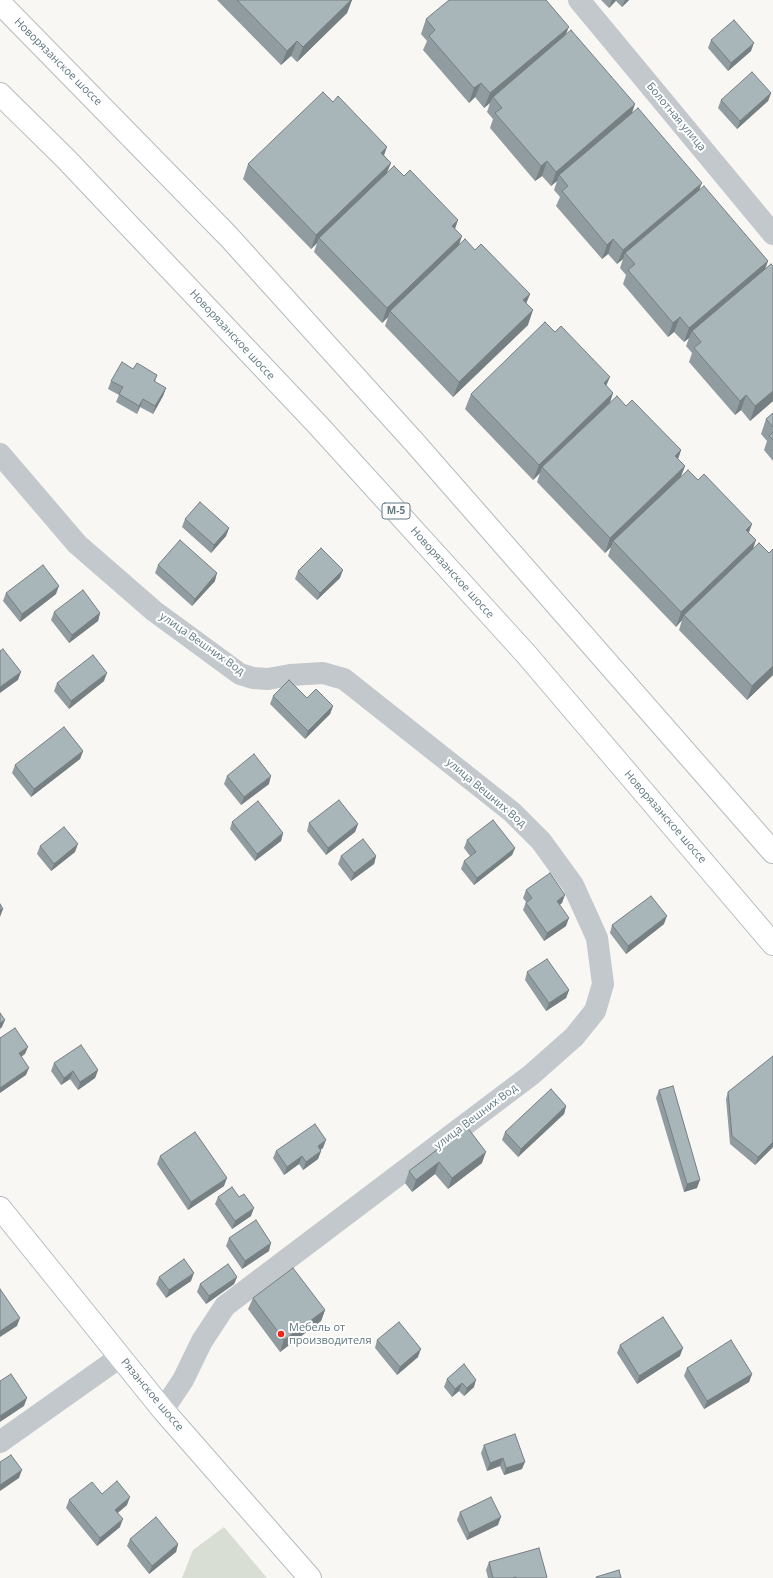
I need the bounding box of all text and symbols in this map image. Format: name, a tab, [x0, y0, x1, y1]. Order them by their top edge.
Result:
street label: Новорязанское шоссе	[11, 15, 105, 109]
street label: Болотная улица	[644, 80, 708, 154]
street label: Новорязанское шоссе	[187, 287, 277, 383]
road number: М-5	[382, 503, 410, 519]
street label: Новорязанское шоссе	[407, 525, 497, 621]
street label: улица Вешних Вод	[157, 610, 247, 678]
street label: улица Вешних Вод	[443, 756, 529, 830]
street label: Новорязанское шоссе	[621, 768, 709, 866]
street label: улица Вешних Вод	[432, 1082, 520, 1152]
place label: Мебель от производителя	[289, 1321, 371, 1347]
marker: Мебель от производителя	[276, 1329, 286, 1339]
street label: Рязанское шоссе	[118, 1356, 186, 1434]

